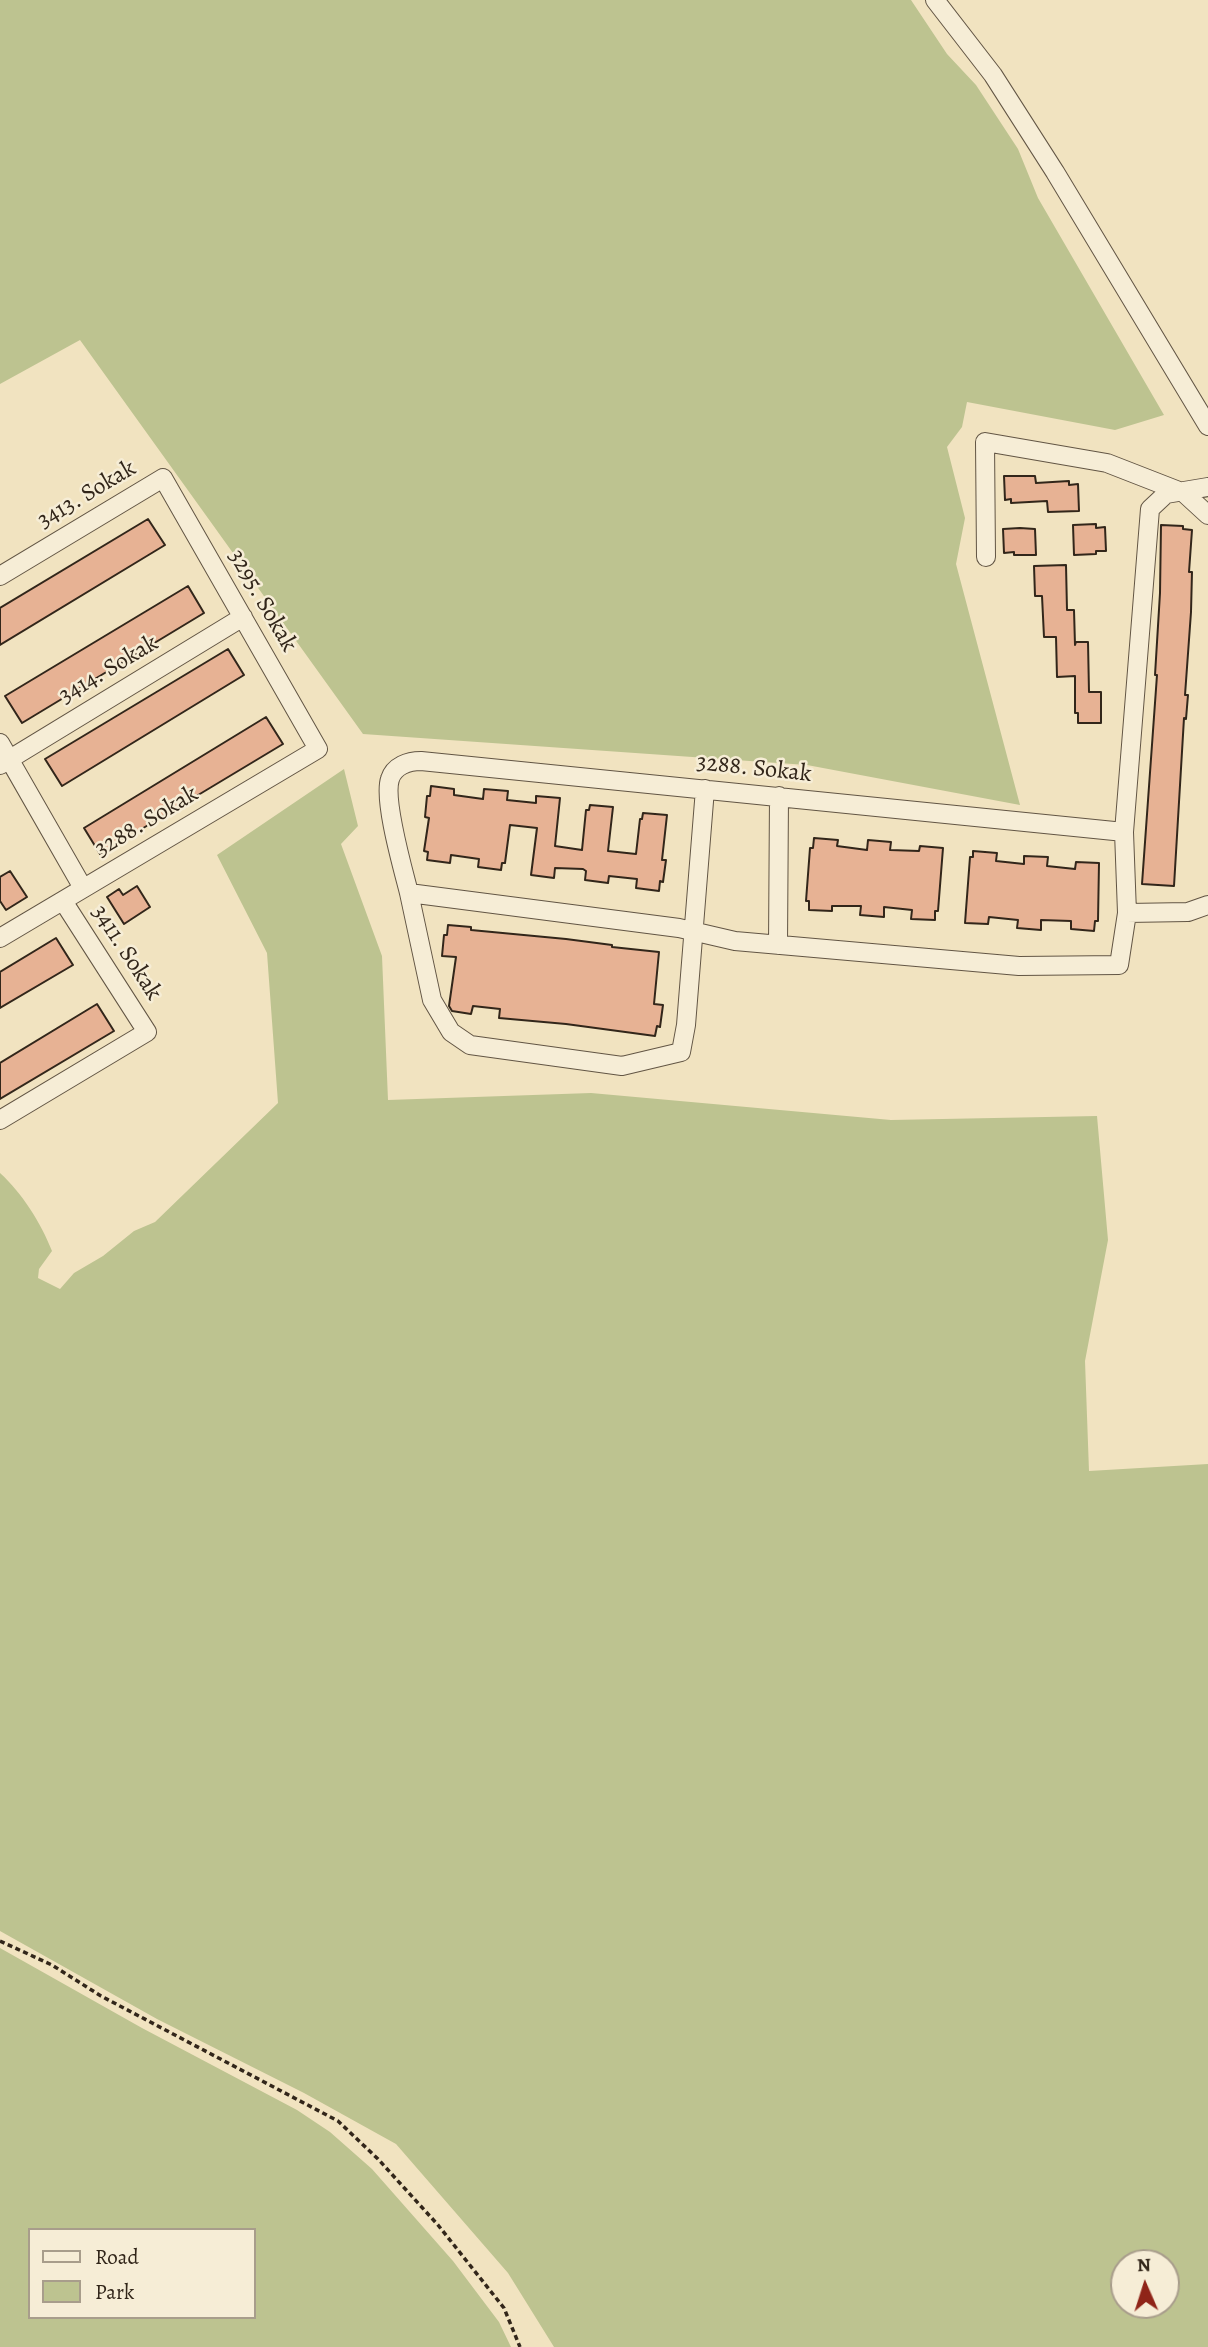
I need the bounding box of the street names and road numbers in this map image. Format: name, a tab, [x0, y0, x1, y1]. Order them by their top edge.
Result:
street label: 3413. Sokak	[32, 454, 142, 536]
street label: 3295. Sokak	[221, 545, 303, 657]
street label: 3414. Sokak	[54, 629, 164, 711]
street label: 3288. Sokak	[695, 749, 813, 789]
street label: 3288. Sokak	[90, 780, 204, 864]
street label: 3411. Sokak	[84, 900, 168, 1006]

